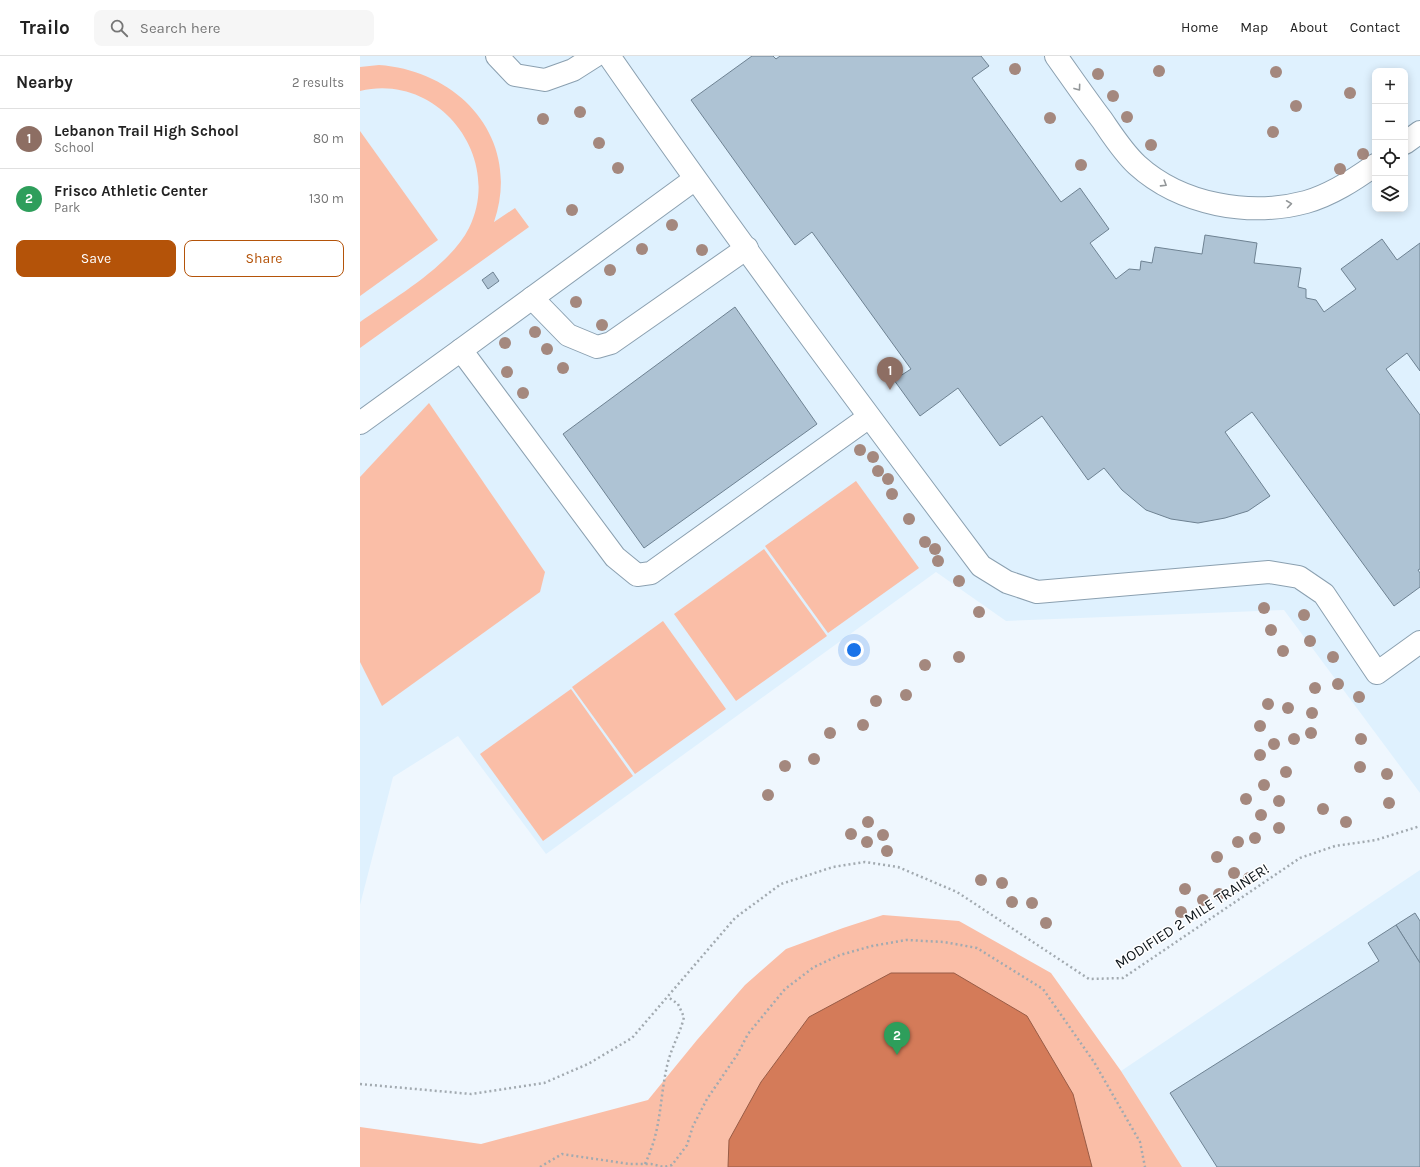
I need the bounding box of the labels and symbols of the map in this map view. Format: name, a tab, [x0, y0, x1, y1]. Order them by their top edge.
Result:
one-way arrow	[1073, 83, 1080, 90]
one-way arrow	[1159, 180, 1166, 187]
one-way arrow	[1286, 200, 1292, 209]
pin: 1	[877, 357, 903, 390]
your location	[844, 640, 864, 660]
street label: MODIFIED 2 MILE TRAINER!	[1112, 859, 1272, 973]
pin: 2	[884, 1022, 910, 1055]

